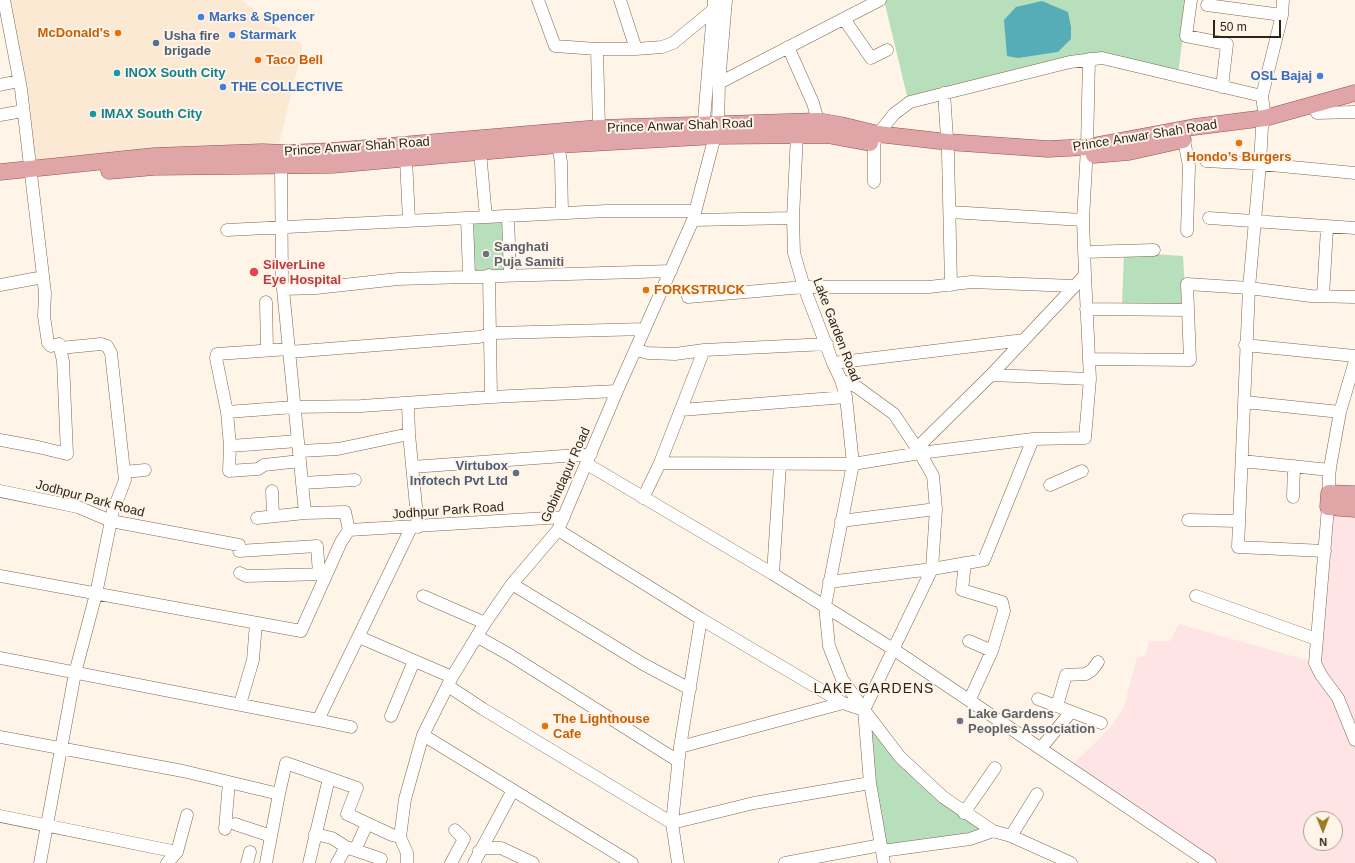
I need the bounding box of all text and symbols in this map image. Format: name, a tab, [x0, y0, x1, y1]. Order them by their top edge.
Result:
place label: Marks & Spencer	[209, 9, 314, 25]
marker: Marks & Spencer	[196, 12, 206, 22]
scale bar	[1215, 12, 1283, 38]
text: 50 m	[1220, 20, 1247, 34]
place label: McDonald's	[38, 25, 110, 41]
place label: Starmark	[240, 27, 296, 43]
marker: McDonald's	[113, 28, 123, 38]
place label: Usha fire brigade	[164, 28, 220, 59]
marker: Starmark	[227, 30, 237, 40]
marker: Usha fire brigade	[151, 38, 161, 48]
place label: Taco Bell	[266, 52, 323, 68]
marker: Taco Bell	[253, 55, 263, 65]
place label: INOX South City	[125, 65, 225, 81]
marker: INOX South City	[112, 68, 122, 78]
place label: OSL Bajaj	[1251, 68, 1312, 84]
marker: OSL Bajaj	[1315, 71, 1325, 81]
place label: THE COLLECTIVE	[231, 79, 343, 95]
marker: THE COLLECTIVE	[218, 82, 228, 92]
place label: IMAX South City	[101, 106, 202, 122]
marker: IMAX South City	[88, 109, 98, 119]
street label: Prince Anwar Shah Road	[607, 116, 753, 136]
street label: Prince Anwar Shah Road	[1072, 117, 1218, 155]
street label: Prince Anwar Shah Road	[284, 134, 430, 160]
marker: Hondo’s Burgers	[1234, 138, 1244, 148]
place label: Hondo’s Burgers	[1187, 149, 1291, 165]
place label: Sanghati Puja Samiti	[494, 239, 564, 270]
marker: Sanghati Puja Samiti	[481, 249, 491, 259]
place label: SilverLine Eye Hospital	[263, 257, 341, 288]
marker: SilverLine Eye Hospital	[248, 266, 260, 278]
street label: Lake Garden Road	[809, 276, 863, 384]
place label: FORKSTRUCK	[654, 282, 745, 298]
marker: FORKSTRUCK	[641, 285, 651, 295]
street label: Gobindapur Road	[538, 425, 594, 525]
place label: Virtubox Infotech Pvt Ltd	[410, 458, 508, 489]
marker: Virtubox Infotech Pvt Ltd	[511, 468, 521, 478]
street label: Jodhpur Park Road	[34, 477, 146, 521]
street label: Jodhpur Park Road	[392, 499, 504, 523]
district label: LAKE GARDENS	[814, 681, 934, 697]
place label: Lake Gardens Peoples Association	[968, 706, 1095, 737]
place label: The Lighthouse Cafe	[553, 711, 650, 742]
marker: Lake Gardens Peoples Association	[955, 716, 965, 726]
marker: The Lighthouse Cafe	[540, 721, 550, 731]
north arrow	[1303, 811, 1343, 851]
text: N	[1319, 836, 1327, 848]

